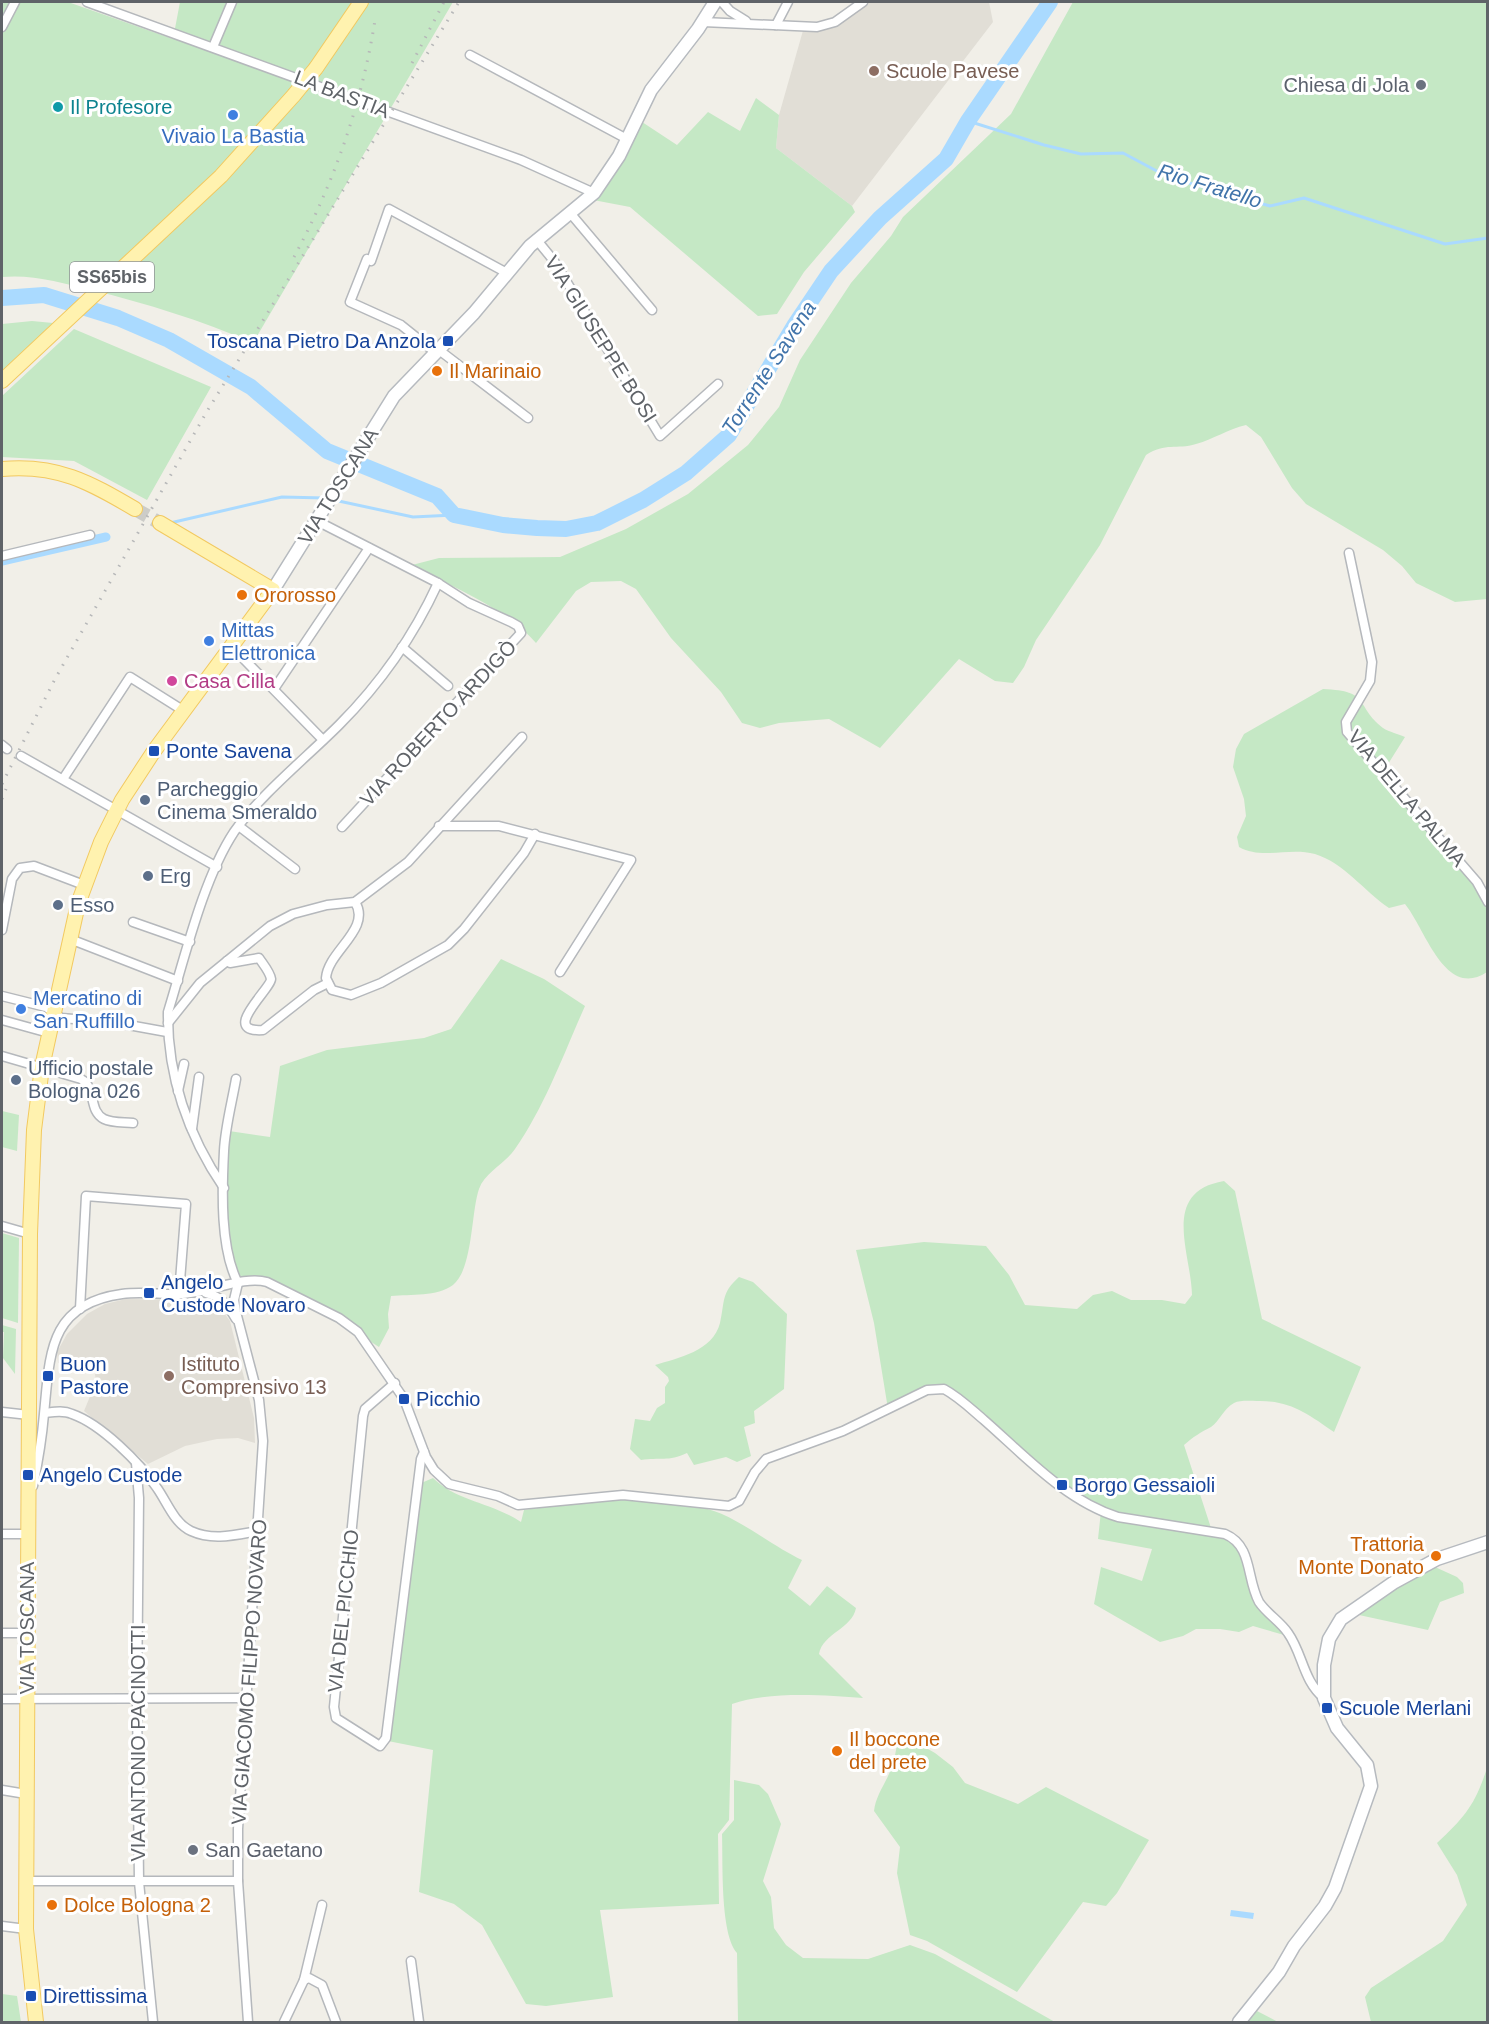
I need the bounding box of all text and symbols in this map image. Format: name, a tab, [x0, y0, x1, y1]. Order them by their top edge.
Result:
place label: Scuole Pavese	[886, 60, 1019, 82]
marker: Scuole Pavese	[867, 64, 881, 78]
street label: LA BASTIA	[291, 66, 393, 122]
place label: Chiesa di Jola	[1283, 74, 1410, 96]
marker: Chiesa di Jola	[1414, 78, 1428, 92]
place label: Il Profesore	[70, 96, 172, 118]
marker: Il Profesore	[51, 100, 65, 114]
marker: Vivaio La Bastia	[226, 108, 240, 122]
place label: Vivaio La Bastia	[161, 125, 305, 147]
water label: Rio Fratello	[1155, 159, 1265, 212]
street label: VIA GIUSEPPE BOSI	[541, 252, 661, 426]
road number: SS65bis	[70, 262, 154, 292]
water label: Torrente Savena	[717, 297, 820, 439]
place label: Toscana Pietro Da Anzola	[207, 330, 437, 352]
marker: Toscana Pietro Da Anzola	[441, 334, 455, 348]
place label: Il Marinaio	[449, 360, 541, 382]
marker: Il Marinaio	[430, 364, 444, 378]
street label: VIA TOSCANA	[294, 423, 383, 548]
place label: Ororosso	[254, 584, 336, 606]
marker: Ororosso	[235, 588, 249, 602]
place label: Mittas Elettronica	[221, 619, 316, 664]
marker: Mittas Elettronica	[202, 634, 216, 648]
street label: VIA ROBERTO ARDIGÒ	[356, 636, 520, 810]
place label: Casa Cilla	[184, 670, 276, 692]
marker: Casa Cilla	[165, 674, 179, 688]
street label: VIA DELLA PALMA	[1344, 725, 1471, 871]
place label: Ponte Savena	[166, 740, 293, 762]
marker: Ponte Savena	[147, 744, 161, 758]
place label: Parcheggio Cinema Smeraldo	[157, 778, 317, 823]
marker: Parcheggio Cinema Smeraldo	[138, 793, 152, 807]
place label: Erg	[160, 865, 191, 887]
marker: Erg	[141, 869, 155, 883]
place label: Esso	[70, 894, 114, 916]
marker: Esso	[51, 898, 65, 912]
place label: Mercatino di San Ruffillo	[33, 987, 142, 1032]
marker: Mercatino di San Ruffillo	[14, 1002, 28, 1016]
place label: Ufficio postale Bologna 026	[28, 1057, 153, 1102]
marker: Ufficio postale Bologna 026	[9, 1073, 23, 1087]
place label: Angelo Custode Novaro	[161, 1271, 306, 1316]
marker: Angelo Custode Novaro	[142, 1286, 156, 1300]
place label: Buon Pastore	[60, 1353, 129, 1398]
place label: Istituto Comprensivo 13	[181, 1353, 327, 1398]
marker: Buon Pastore	[41, 1369, 55, 1383]
marker: Istituto Comprensivo 13	[162, 1369, 176, 1383]
place label: Picchio	[416, 1388, 480, 1410]
marker: Picchio	[397, 1392, 411, 1406]
place label: Angelo Custode	[40, 1464, 182, 1486]
marker: Angelo Custode	[21, 1468, 35, 1482]
place label: Borgo Gessaioli	[1074, 1474, 1215, 1496]
marker: Borgo Gessaioli	[1055, 1478, 1069, 1492]
street label: VIA GIACOMO FILIPPO NOVARO	[227, 1518, 271, 1826]
street label: VIA DEL PICCHIO	[324, 1528, 362, 1694]
place label: Trattoria Monte Donato	[1298, 1533, 1425, 1578]
marker: Trattoria Monte Donato	[1429, 1549, 1443, 1563]
street label: VIA TOSCANA	[16, 1561, 38, 1694]
street label: VIA ANTONIO PACINOTTI	[127, 1624, 149, 1862]
place label: Scuole Merlani	[1339, 1697, 1471, 1719]
marker: Scuole Merlani	[1320, 1701, 1334, 1715]
place label: Il boccone del prete	[849, 1728, 940, 1773]
marker: Il boccone del prete	[830, 1744, 844, 1758]
place label: San Gaetano	[205, 1839, 323, 1861]
marker: San Gaetano	[186, 1843, 200, 1857]
place label: Dolce Bologna 2	[64, 1894, 211, 1916]
marker: Dolce Bologna 2	[45, 1898, 59, 1912]
place label: Direttissima	[43, 1985, 148, 2007]
marker: Direttissima	[24, 1989, 38, 2003]

